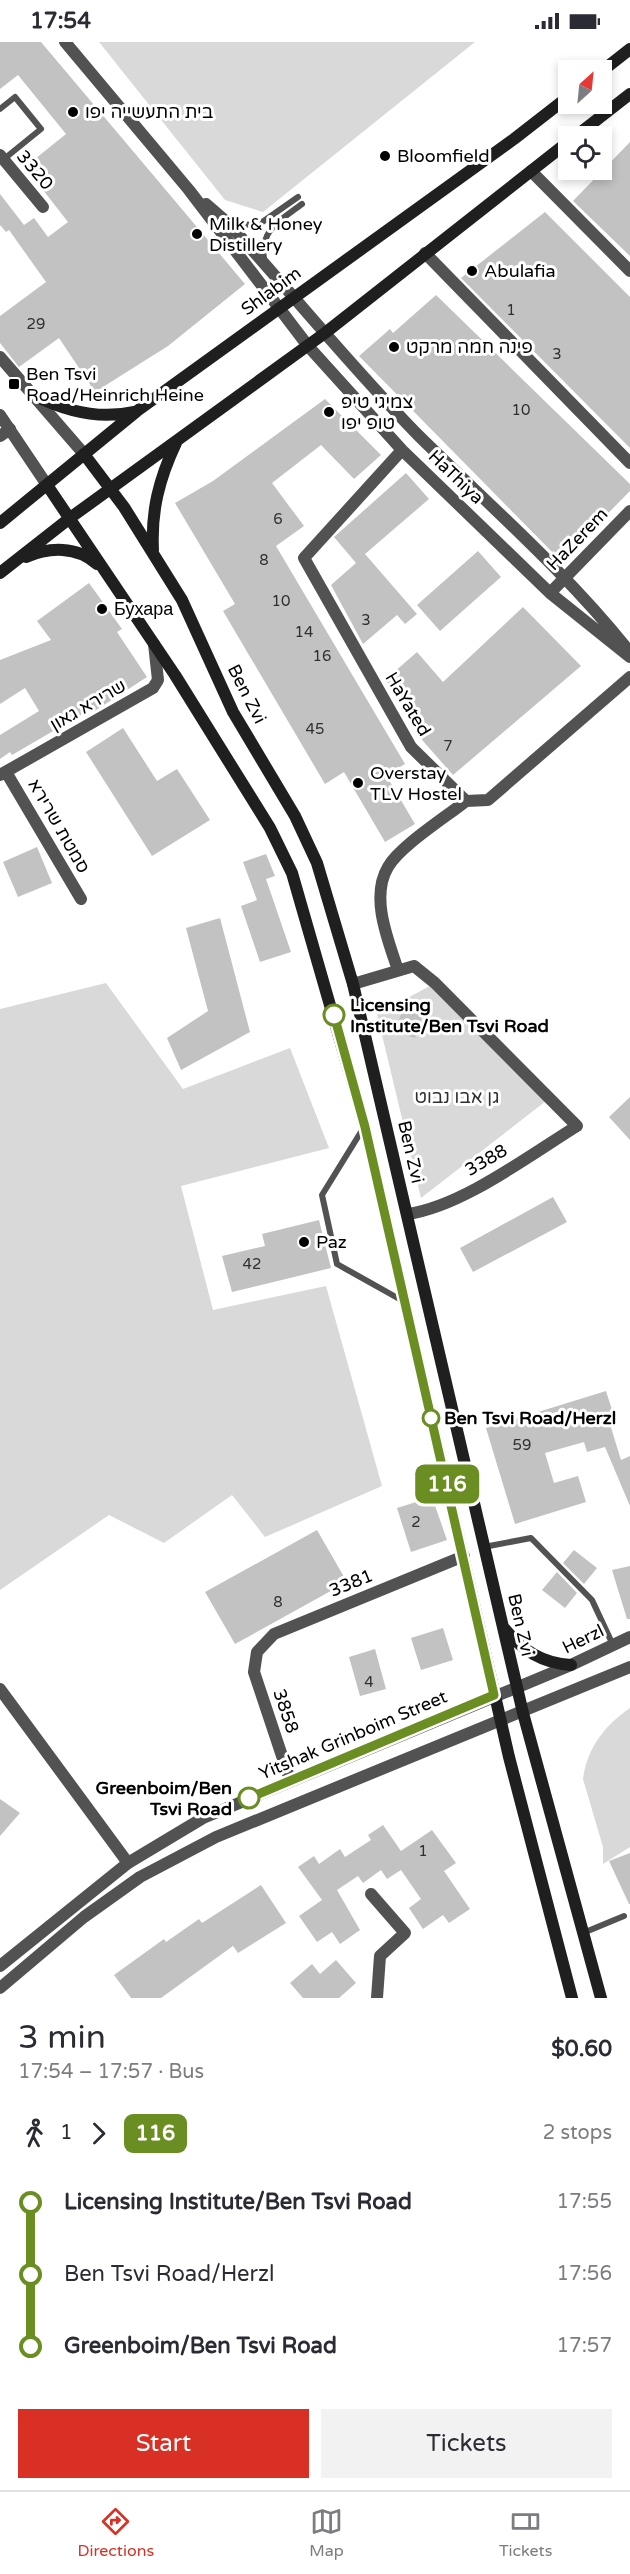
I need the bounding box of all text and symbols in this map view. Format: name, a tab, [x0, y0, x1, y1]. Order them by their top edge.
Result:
text: 17:54	[30, 8, 91, 34]
north arrow	[558, 60, 612, 114]
map controls	[558, 60, 612, 180]
place label: בית התעשייה יפו	[85, 101, 214, 123]
marker: בית התעשייה יפו	[66, 105, 80, 119]
button: locate	[558, 126, 612, 180]
place label: Bloomfield	[397, 145, 490, 167]
street label: 3320	[12, 146, 58, 194]
marker: Bloomfield	[378, 149, 392, 163]
place label: Milk & Honey Distillery	[209, 213, 323, 256]
marker: Milk & Honey Distillery	[190, 227, 204, 241]
place label: Abulafia	[484, 260, 556, 282]
street label: Shlabim	[237, 262, 305, 320]
marker: Abulafia	[465, 264, 479, 278]
house number: 1	[506, 301, 516, 319]
house number: 29	[27, 315, 45, 333]
place label: פינה חמה מרקט	[406, 336, 533, 358]
marker: פינה חמה מרקט	[387, 340, 401, 354]
house number: 3	[552, 345, 562, 363]
place label: Ben Tsvi Road/Heinrich Heine	[26, 363, 204, 406]
marker: Ben Tsvi Road/Heinrich Heine	[7, 377, 21, 391]
place label: צמיגי טיפ טופ יפו	[341, 391, 414, 434]
house number: 10	[512, 401, 530, 419]
marker: צמיגי טיפ טופ יפו	[322, 405, 336, 419]
street label: HaThiya	[424, 445, 488, 509]
street label: HaZerem	[542, 503, 612, 575]
house number: 6	[273, 510, 283, 528]
house number: 8	[259, 551, 269, 569]
house number: 10	[272, 592, 290, 610]
place label: Бухара	[114, 598, 174, 620]
marker: Бухара	[95, 602, 109, 616]
house number: 3	[361, 611, 371, 629]
house number: 14	[295, 623, 313, 641]
house number: 16	[313, 647, 331, 665]
street label: Ben Zvi	[223, 661, 271, 727]
street label: HaYated	[380, 668, 436, 740]
street label: שרירא גאון	[46, 674, 130, 736]
house number: 45	[306, 720, 324, 738]
house number: 7	[443, 737, 453, 755]
place label: Overstay TLV Hostel	[370, 762, 462, 805]
street label: סמטת שרירא	[23, 775, 95, 877]
marker: Overstay TLV Hostel	[351, 776, 365, 790]
place label: Licensing Institute/Ben Tsvi Road	[350, 994, 549, 1037]
marker: Licensing Institute/Ben Tsvi Road	[323, 1004, 345, 1026]
park label: גן אבו נבוט	[415, 1086, 499, 1108]
street label: Ben Zvi	[393, 1118, 429, 1186]
street label: 3388	[461, 1139, 511, 1181]
place label: Paz	[316, 1231, 347, 1253]
marker: Paz	[297, 1235, 311, 1249]
house number: 42	[243, 1255, 261, 1273]
place label: Ben Tsvi Road/Herzl	[444, 1407, 616, 1429]
marker: Ben Tsvi Road/Herzl	[422, 1409, 440, 1427]
house number: 59	[513, 1436, 531, 1454]
line badge: 116	[412, 1464, 482, 1504]
text: 116	[427, 1472, 467, 1497]
house number: 2	[411, 1513, 421, 1531]
street label: 3381	[326, 1564, 376, 1602]
street label: Ben Zvi	[503, 1591, 539, 1659]
house number: 8	[273, 1593, 283, 1611]
street label: Herzl	[558, 1619, 608, 1659]
house number: 4	[364, 1673, 374, 1691]
street label: Yitshak Grinboim Street	[256, 1685, 451, 1785]
street label: 3858	[268, 1686, 304, 1736]
place label: Greenboim/Ben Tsvi Road	[96, 1777, 232, 1820]
marker: Greenboim/Ben Tsvi Road	[238, 1787, 260, 1809]
house number: 1	[418, 1842, 428, 1860]
text: 3 min	[18, 2018, 106, 2057]
text: $0.60	[551, 2036, 612, 2062]
text: 17:54 – 17:57 · Bus	[18, 2060, 204, 2084]
icon: walk	[18, 2117, 51, 2150]
icon: forward	[82, 2117, 115, 2150]
text: 1	[60, 2121, 73, 2145]
text: 116	[136, 2121, 175, 2146]
text: 2 stops	[543, 2121, 612, 2145]
text: Licensing Institute/Ben Tsvi Road	[64, 2189, 412, 2215]
text: 17:55	[557, 2190, 612, 2214]
text: Ben Tsvi Road/Herzl	[64, 2261, 274, 2287]
text: 17:56	[557, 2262, 612, 2286]
text: Greenboim/Ben Tsvi Road	[64, 2333, 337, 2359]
text: 17:57	[557, 2334, 612, 2358]
button: Start	[18, 2409, 309, 2478]
button: Tickets	[321, 2409, 612, 2478]
tab: Directions	[78, 2505, 154, 2561]
tab: Map	[309, 2505, 344, 2561]
tab: Tickets	[499, 2505, 552, 2561]

